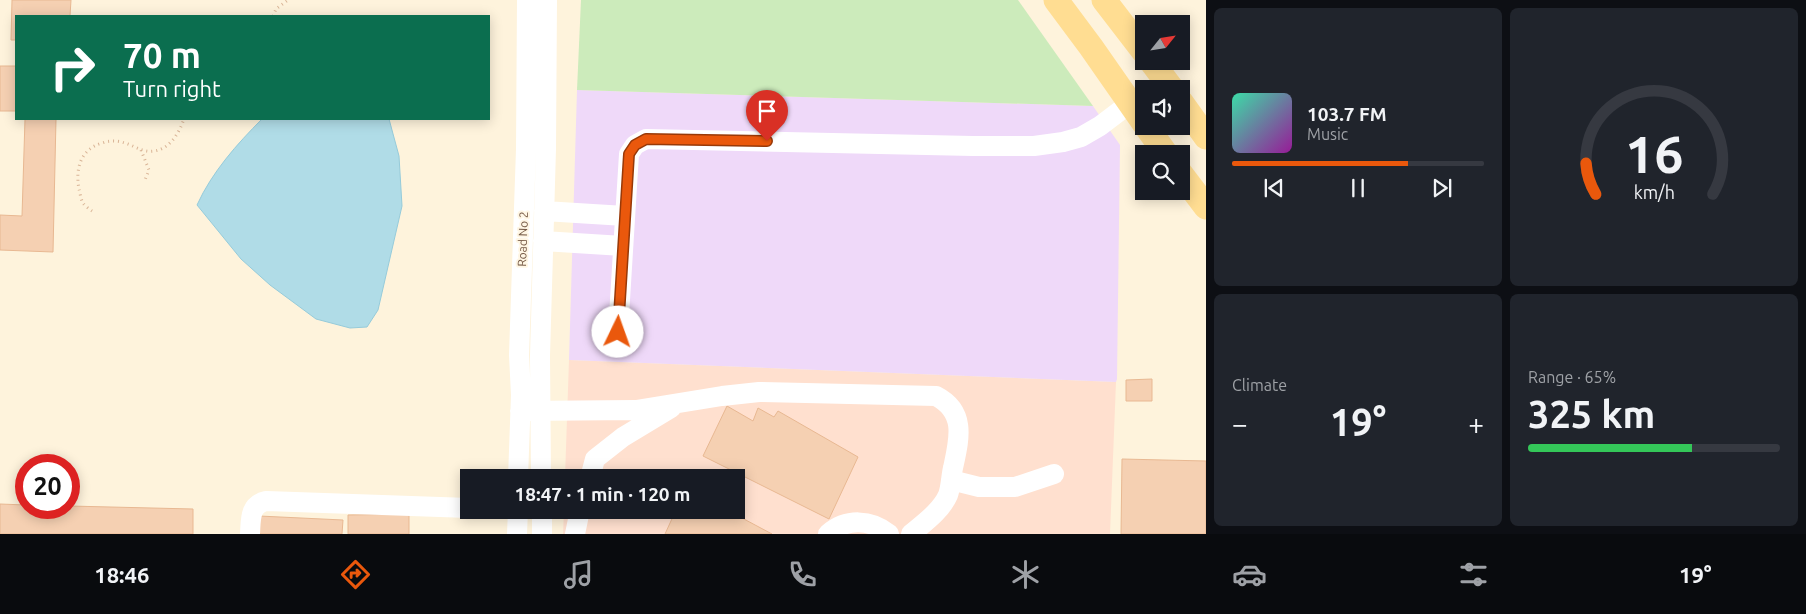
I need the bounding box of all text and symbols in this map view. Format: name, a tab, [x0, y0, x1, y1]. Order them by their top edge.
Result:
north arrow	[1135, 15, 1190, 70]
map controls	[1135, 15, 1190, 200]
icon: right	[40, 35, 105, 100]
text: 70 m	[123, 35, 201, 75]
text: Turn right	[123, 76, 221, 101]
button: sound	[1135, 80, 1190, 135]
pin	[746, 90, 788, 141]
icon: arrive	[753, 97, 781, 125]
text: 103.7 FM	[1307, 103, 1387, 125]
text: Music	[1307, 125, 1348, 143]
text: 16	[1625, 125, 1683, 183]
button: search	[1135, 145, 1190, 200]
icon: previous	[1260, 174, 1288, 202]
icon: pause	[1344, 174, 1372, 202]
icon: next	[1428, 174, 1456, 202]
text: km/h	[1633, 182, 1675, 202]
street label: Road No 2	[515, 211, 530, 267]
position arrow	[591, 305, 643, 357]
text: Range · 65%	[1528, 368, 1616, 386]
text: Climate	[1232, 376, 1287, 394]
text: 325 km	[1528, 393, 1655, 435]
text: 19°	[1330, 401, 1386, 443]
text: −	[1232, 408, 1248, 439]
text: +	[1468, 408, 1484, 439]
speed limit sign: 20	[15, 454, 80, 519]
text: 18:47 · 1 min · 120 m	[515, 483, 690, 505]
icon: directions	[338, 557, 373, 592]
icon: music	[561, 557, 596, 592]
icon: phone	[785, 557, 820, 592]
icon: climate	[1008, 557, 1043, 592]
icon: car	[1232, 557, 1267, 592]
icon: filters	[1456, 557, 1491, 592]
text: 18:46	[94, 562, 149, 587]
text: 19°	[1679, 562, 1712, 587]

